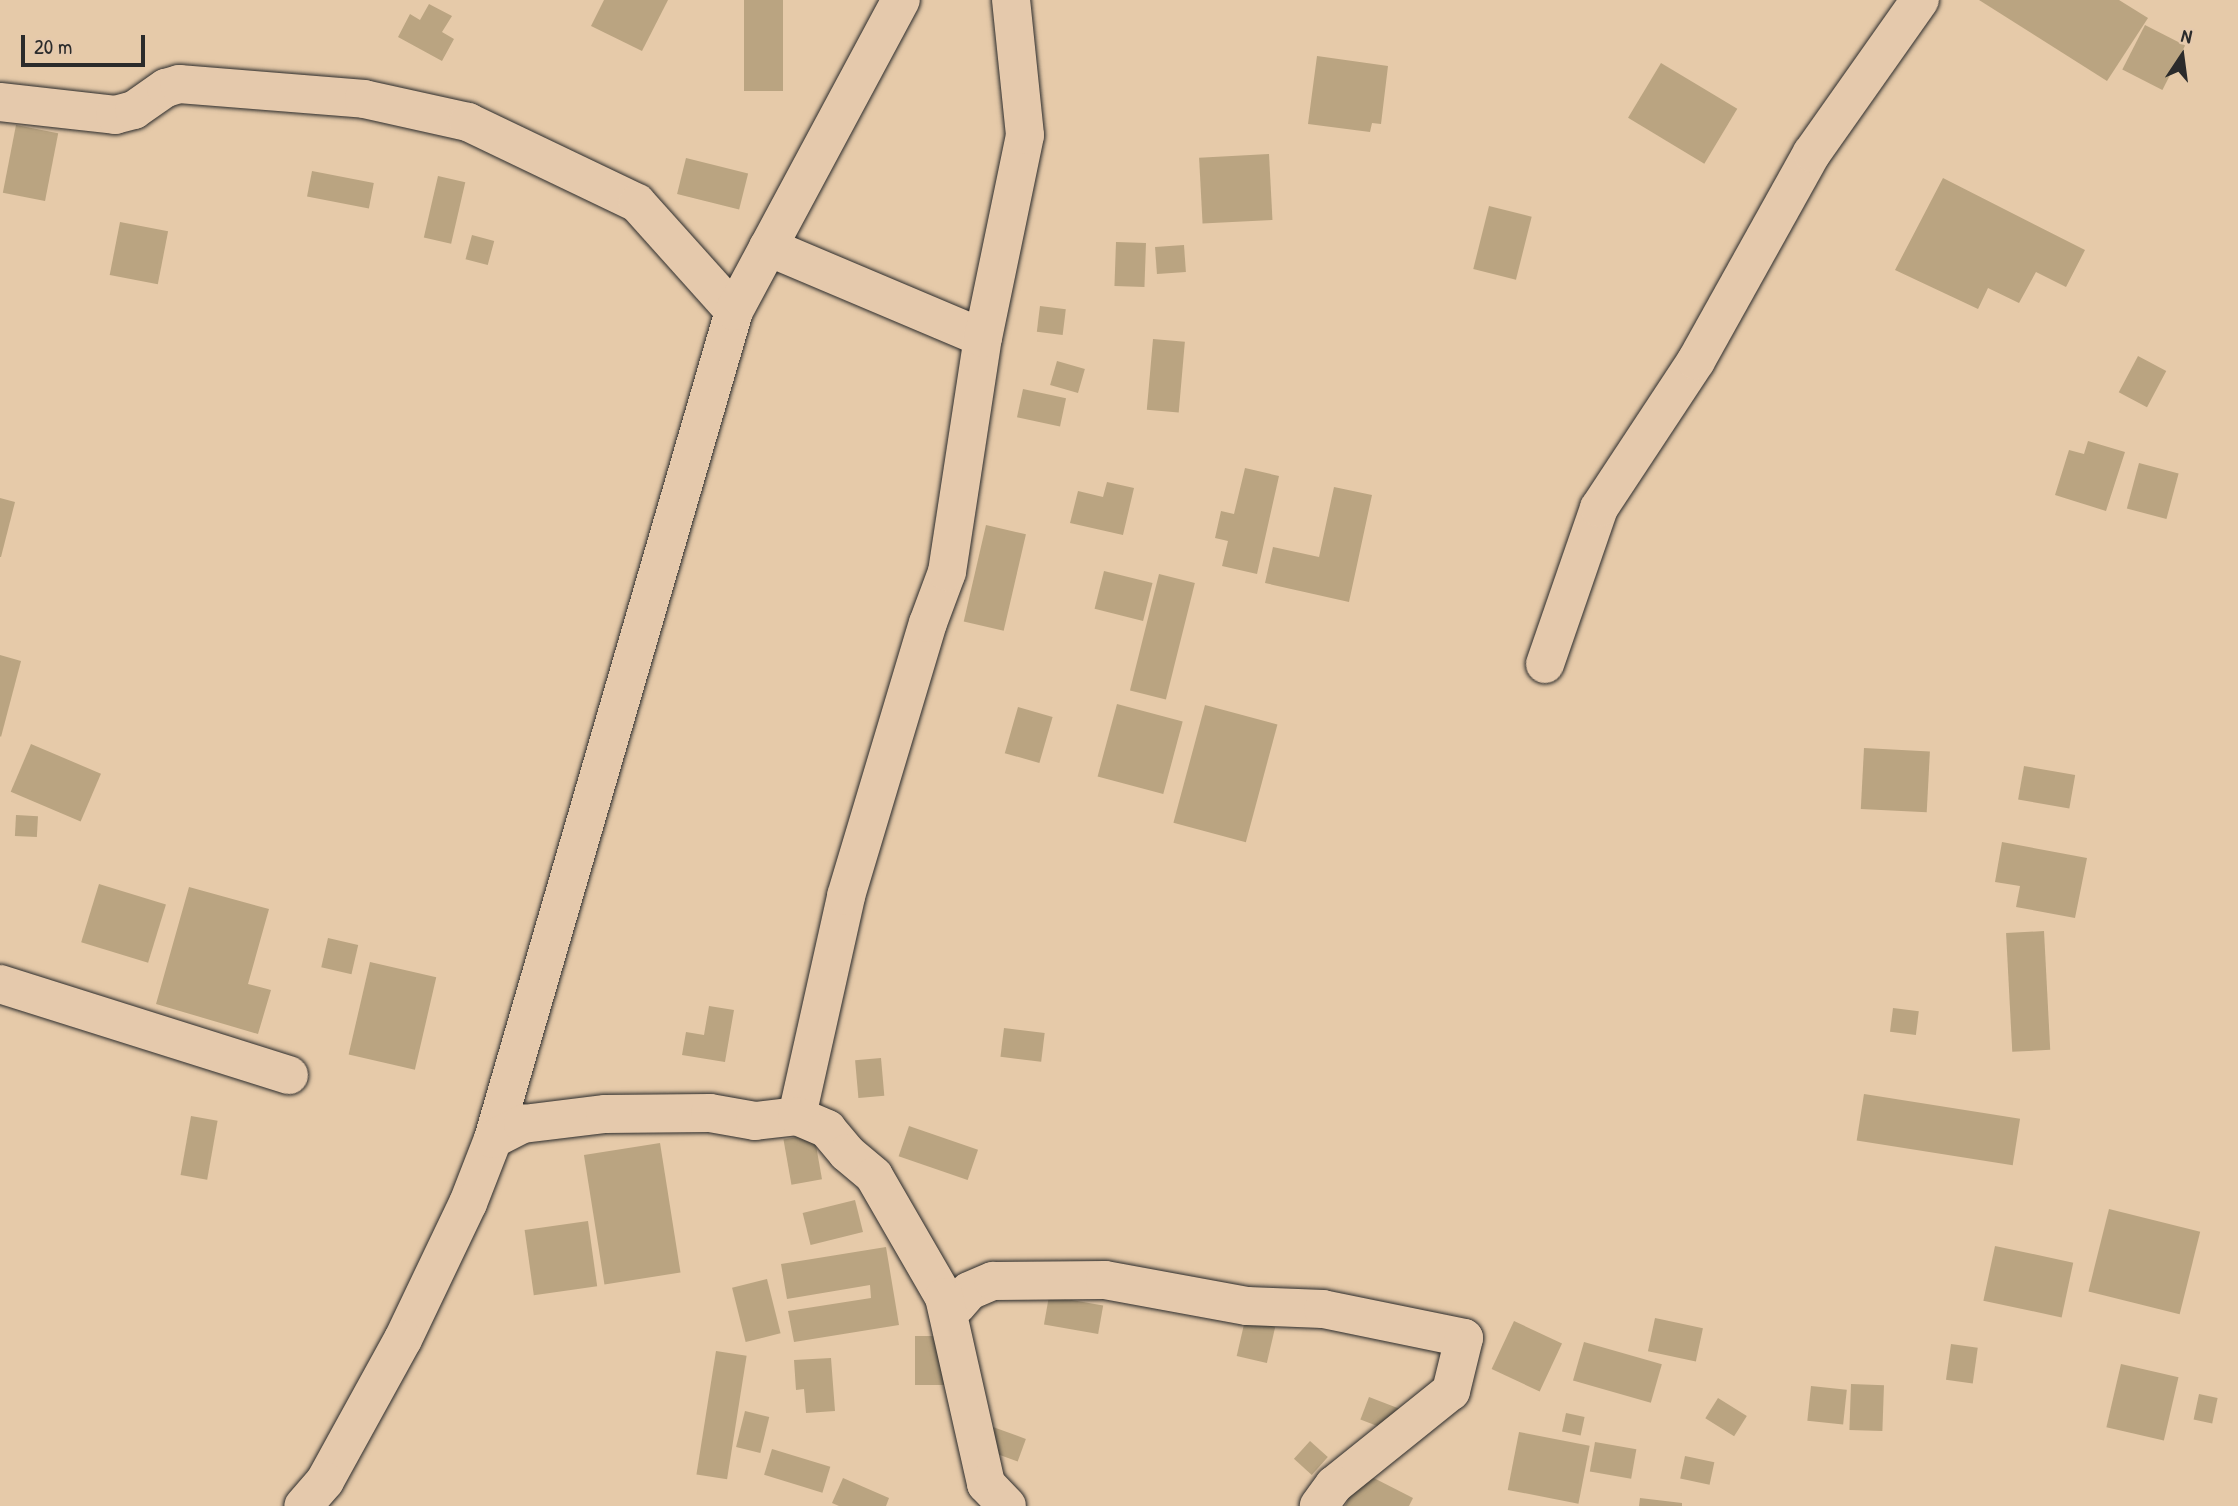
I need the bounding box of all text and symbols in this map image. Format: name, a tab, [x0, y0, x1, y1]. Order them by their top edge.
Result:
scale bar	[24, 21, 149, 65]
north arrow	[2147, 21, 2217, 91]
text: N	[2179, 22, 2195, 49]
text: 20 m	[34, 32, 72, 61]

